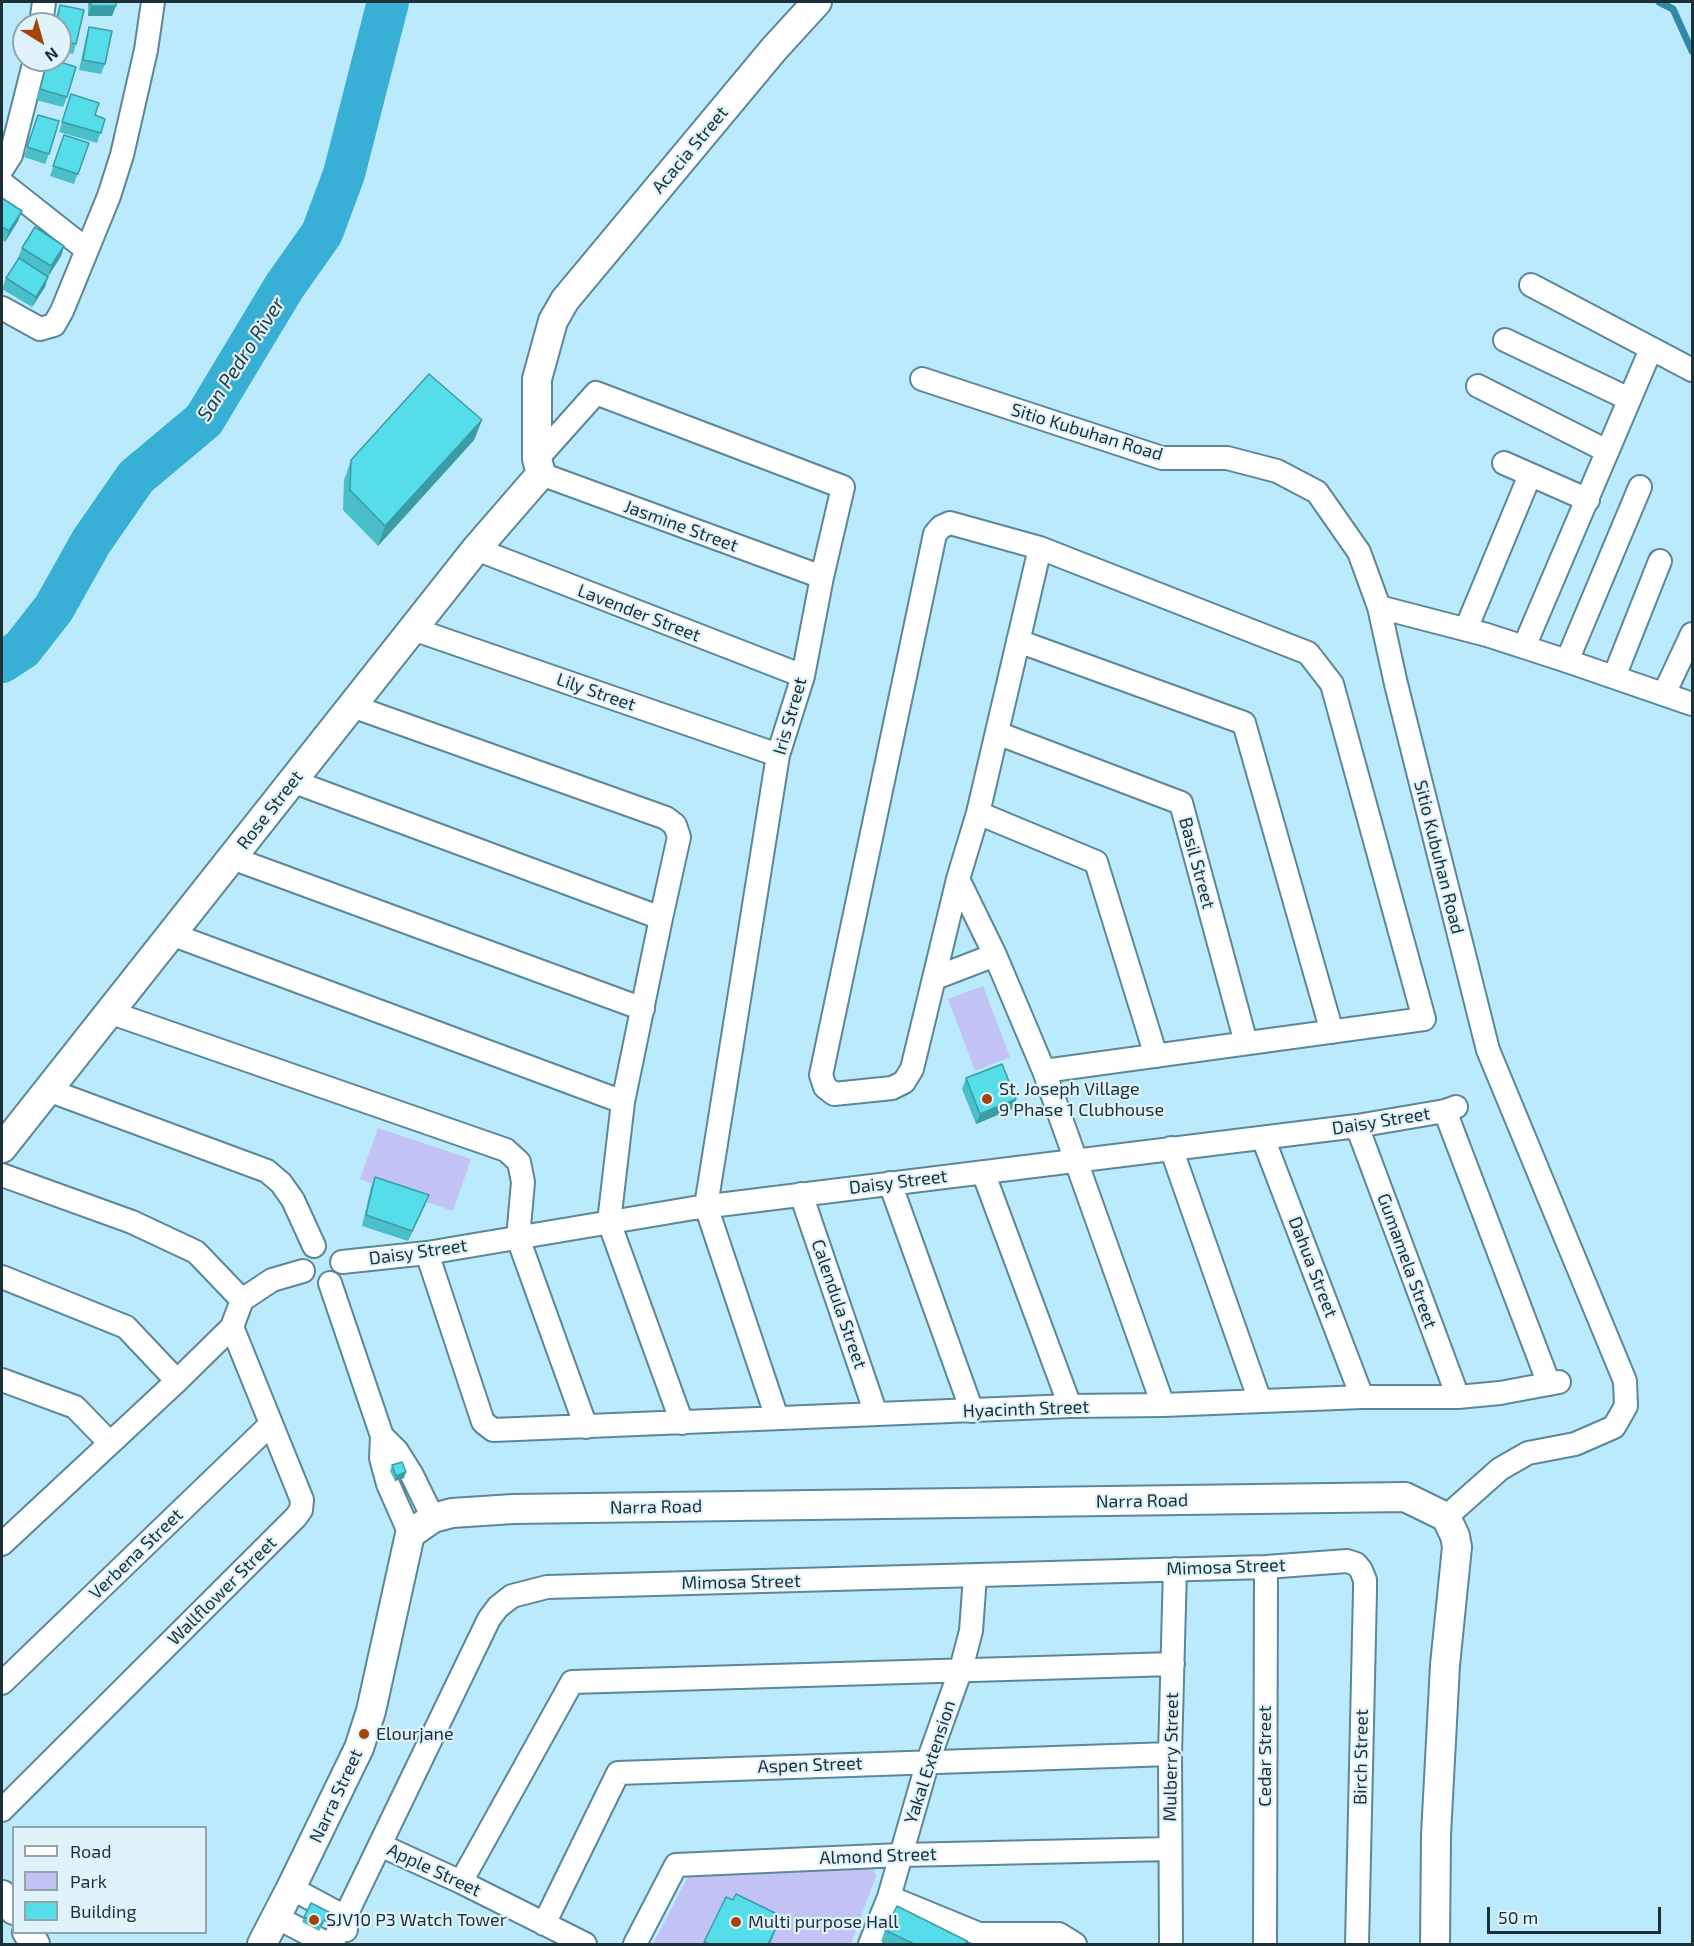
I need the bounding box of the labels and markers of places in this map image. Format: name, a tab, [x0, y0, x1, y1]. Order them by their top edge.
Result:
place label: St. Joseph Village 9 Phase 1 Clubhouse	[999, 1078, 1164, 1120]
marker: St. Joseph Village 9 Phase 1 Clubhouse	[980, 1092, 994, 1106]
place label: Elourjane	[376, 1723, 454, 1745]
marker: Elourjane	[357, 1727, 371, 1741]
place label: SJV10 P3 Watch Tower	[326, 1909, 507, 1931]
place label: Multi purpose Hall	[748, 1911, 899, 1933]
marker: SJV10 P3 Watch Tower	[307, 1913, 321, 1927]
marker: Multi purpose Hall	[729, 1915, 743, 1929]

